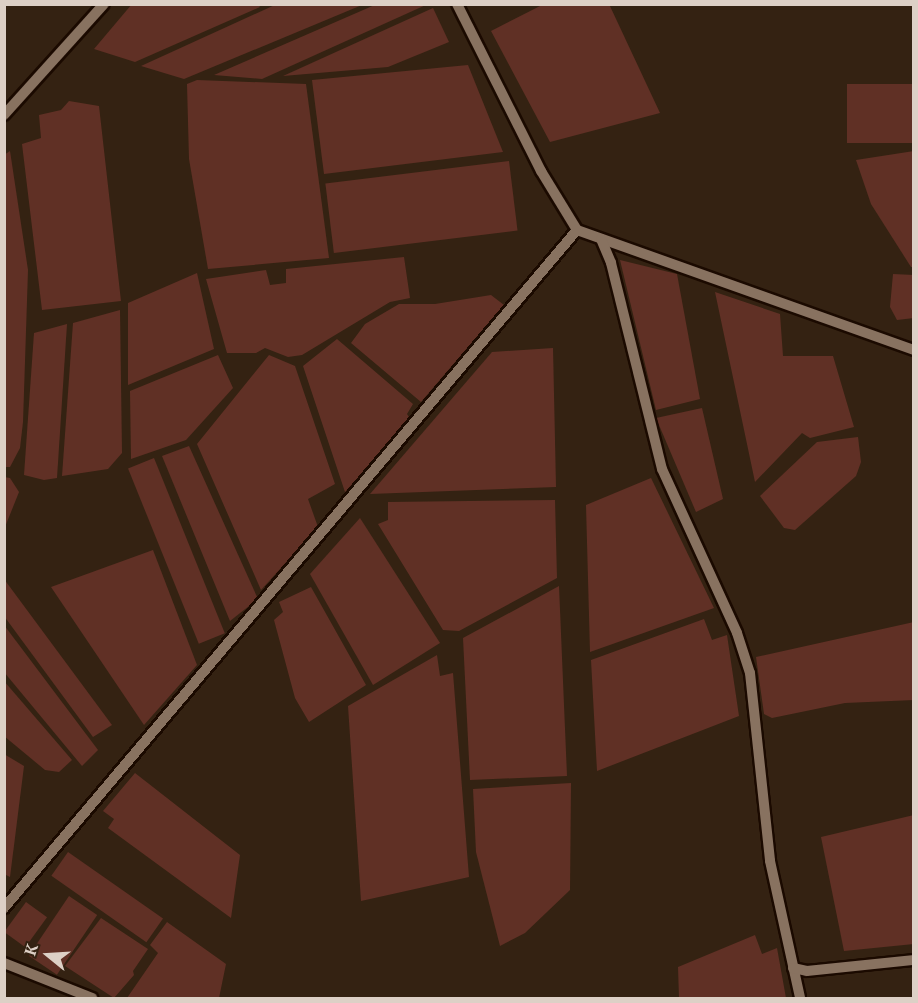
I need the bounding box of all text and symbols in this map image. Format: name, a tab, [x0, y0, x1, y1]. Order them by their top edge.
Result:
north arrow	[18, 925, 78, 985]
text: K	[19, 941, 43, 958]

